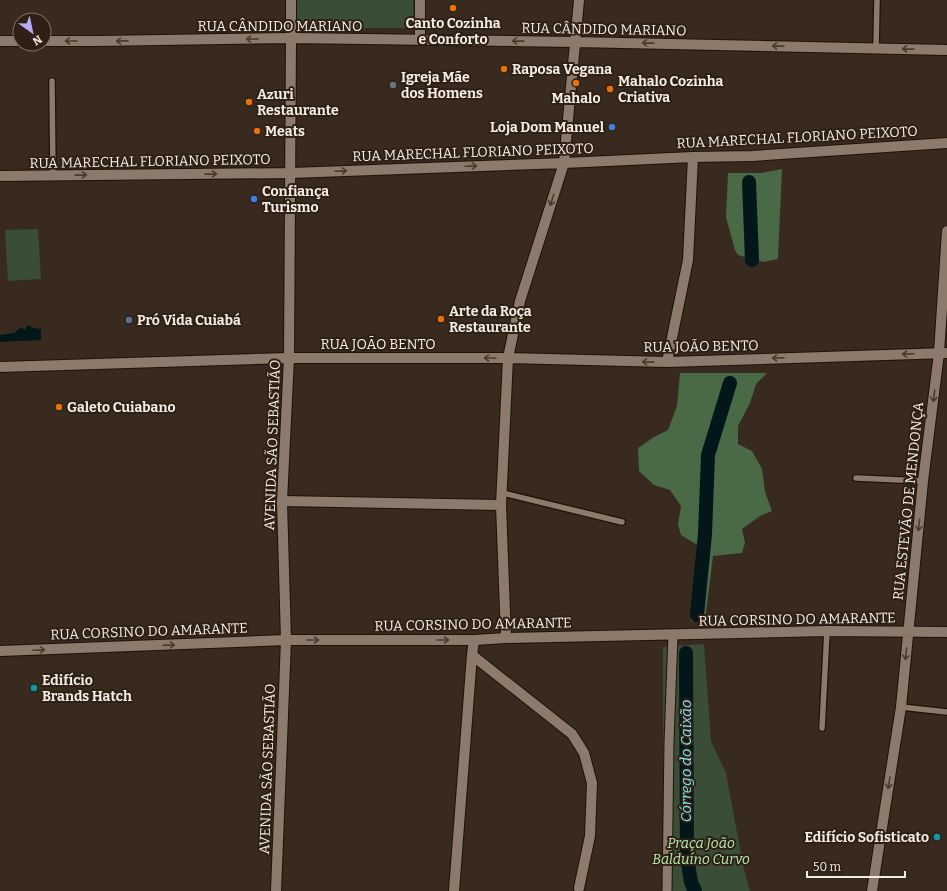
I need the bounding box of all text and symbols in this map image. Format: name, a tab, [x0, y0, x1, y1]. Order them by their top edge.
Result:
marker: Canto Cozinha e Conforto	[448, 3, 458, 13]
north arrow	[12, 12, 52, 52]
place label: Canto Cozinha e Conforto	[405, 15, 501, 48]
street label: RUA CÂNDIDO MARIANO	[197, 17, 363, 35]
street label: RUA CÂNDIDO MARIANO	[521, 19, 687, 39]
text: N	[30, 32, 44, 48]
one-way arrow	[246, 35, 259, 43]
one-way arrow	[65, 37, 78, 45]
one-way arrow	[116, 37, 129, 45]
one-way arrow	[512, 37, 525, 45]
one-way arrow	[642, 40, 655, 47]
one-way arrow	[772, 43, 785, 50]
one-way arrow	[902, 45, 915, 53]
place label: Raposa Vegana	[512, 61, 612, 78]
marker: Raposa Vegana	[499, 64, 509, 74]
place label: Igreja Mãe dos Homens	[401, 69, 483, 102]
place label: Mahalo Cozinha Criativa	[618, 73, 724, 106]
marker: Mahalo	[571, 78, 581, 88]
marker: Igreja Mãe dos Homens	[388, 80, 398, 90]
marker: Mahalo Cozinha Criativa	[605, 84, 615, 94]
place label: Azuri Restaurante	[257, 86, 339, 119]
place label: Mahalo	[551, 90, 601, 107]
marker: Azuri Restaurante	[244, 97, 254, 107]
place label: Loja Dom Manuel	[490, 119, 605, 136]
marker: Loja Dom Manuel	[607, 122, 617, 132]
place label: Meats	[265, 123, 305, 140]
street label: RUA MARECHAL FLORIANO PEIXOTO	[676, 123, 918, 152]
marker: Meats	[252, 126, 262, 136]
street label: RUA MARECHAL FLORIANO PEIXOTO	[352, 140, 594, 165]
street label: RUA MARECHAL FLORIANO PEIXOTO	[29, 151, 271, 172]
one-way arrow	[464, 163, 477, 170]
one-way arrow	[334, 167, 347, 175]
one-way arrow	[204, 170, 217, 178]
one-way arrow	[74, 172, 87, 179]
place label: Confiança Turismo	[262, 183, 329, 216]
one-way arrow	[548, 193, 555, 206]
marker: Confiança Turismo	[249, 194, 259, 204]
place label: Arte da Roça Restaurante	[449, 303, 532, 336]
place label: Pró Vida Cuiabá	[137, 312, 241, 329]
marker: Arte da Roça Restaurante	[436, 314, 446, 324]
marker: Pró Vida Cuiabá	[124, 315, 134, 325]
street label: RUA JOÃO BENTO	[320, 336, 436, 353]
street label: RUA JOÃO BENTO	[643, 337, 759, 356]
one-way arrow	[902, 351, 915, 358]
one-way arrow	[484, 354, 497, 362]
one-way arrow	[772, 355, 785, 362]
one-way arrow	[642, 358, 655, 365]
street label: AVENIDA SÃO SEBASTIÃO	[261, 359, 284, 531]
one-way arrow	[930, 389, 938, 402]
place label: Galeto Cuiabano	[67, 399, 176, 416]
street label: RUA ESTEVÃO DE MENDONÇA	[890, 401, 927, 601]
marker: Galeto Cuiabano	[54, 402, 64, 412]
one-way arrow	[915, 518, 923, 531]
street label: RUA CORSINO DO AMARANTE	[698, 609, 896, 630]
street label: RUA CORSINO DO AMARANTE	[374, 614, 572, 635]
street label: RUA CORSINO DO AMARANTE	[50, 620, 248, 643]
one-way arrow	[306, 636, 319, 644]
one-way arrow	[436, 636, 449, 644]
one-way arrow	[162, 641, 175, 648]
one-way arrow	[32, 646, 45, 653]
one-way arrow	[902, 647, 909, 660]
place label: Edifício Brands Hatch	[42, 672, 132, 705]
marker: Edifício Brands Hatch	[29, 683, 39, 693]
street label: AVENIDA SÃO SEBASTIÃO	[256, 683, 279, 855]
water label: Córrego do Caixão	[677, 700, 695, 822]
one-way arrow	[885, 776, 893, 789]
place label: Edifício Sofisticato	[805, 829, 929, 846]
marker: Edifício Sofisticato	[932, 832, 942, 842]
park label: Praça João Balduíno Curvo	[652, 835, 750, 868]
scale bar	[807, 853, 905, 879]
text: 50 m	[813, 860, 842, 874]

